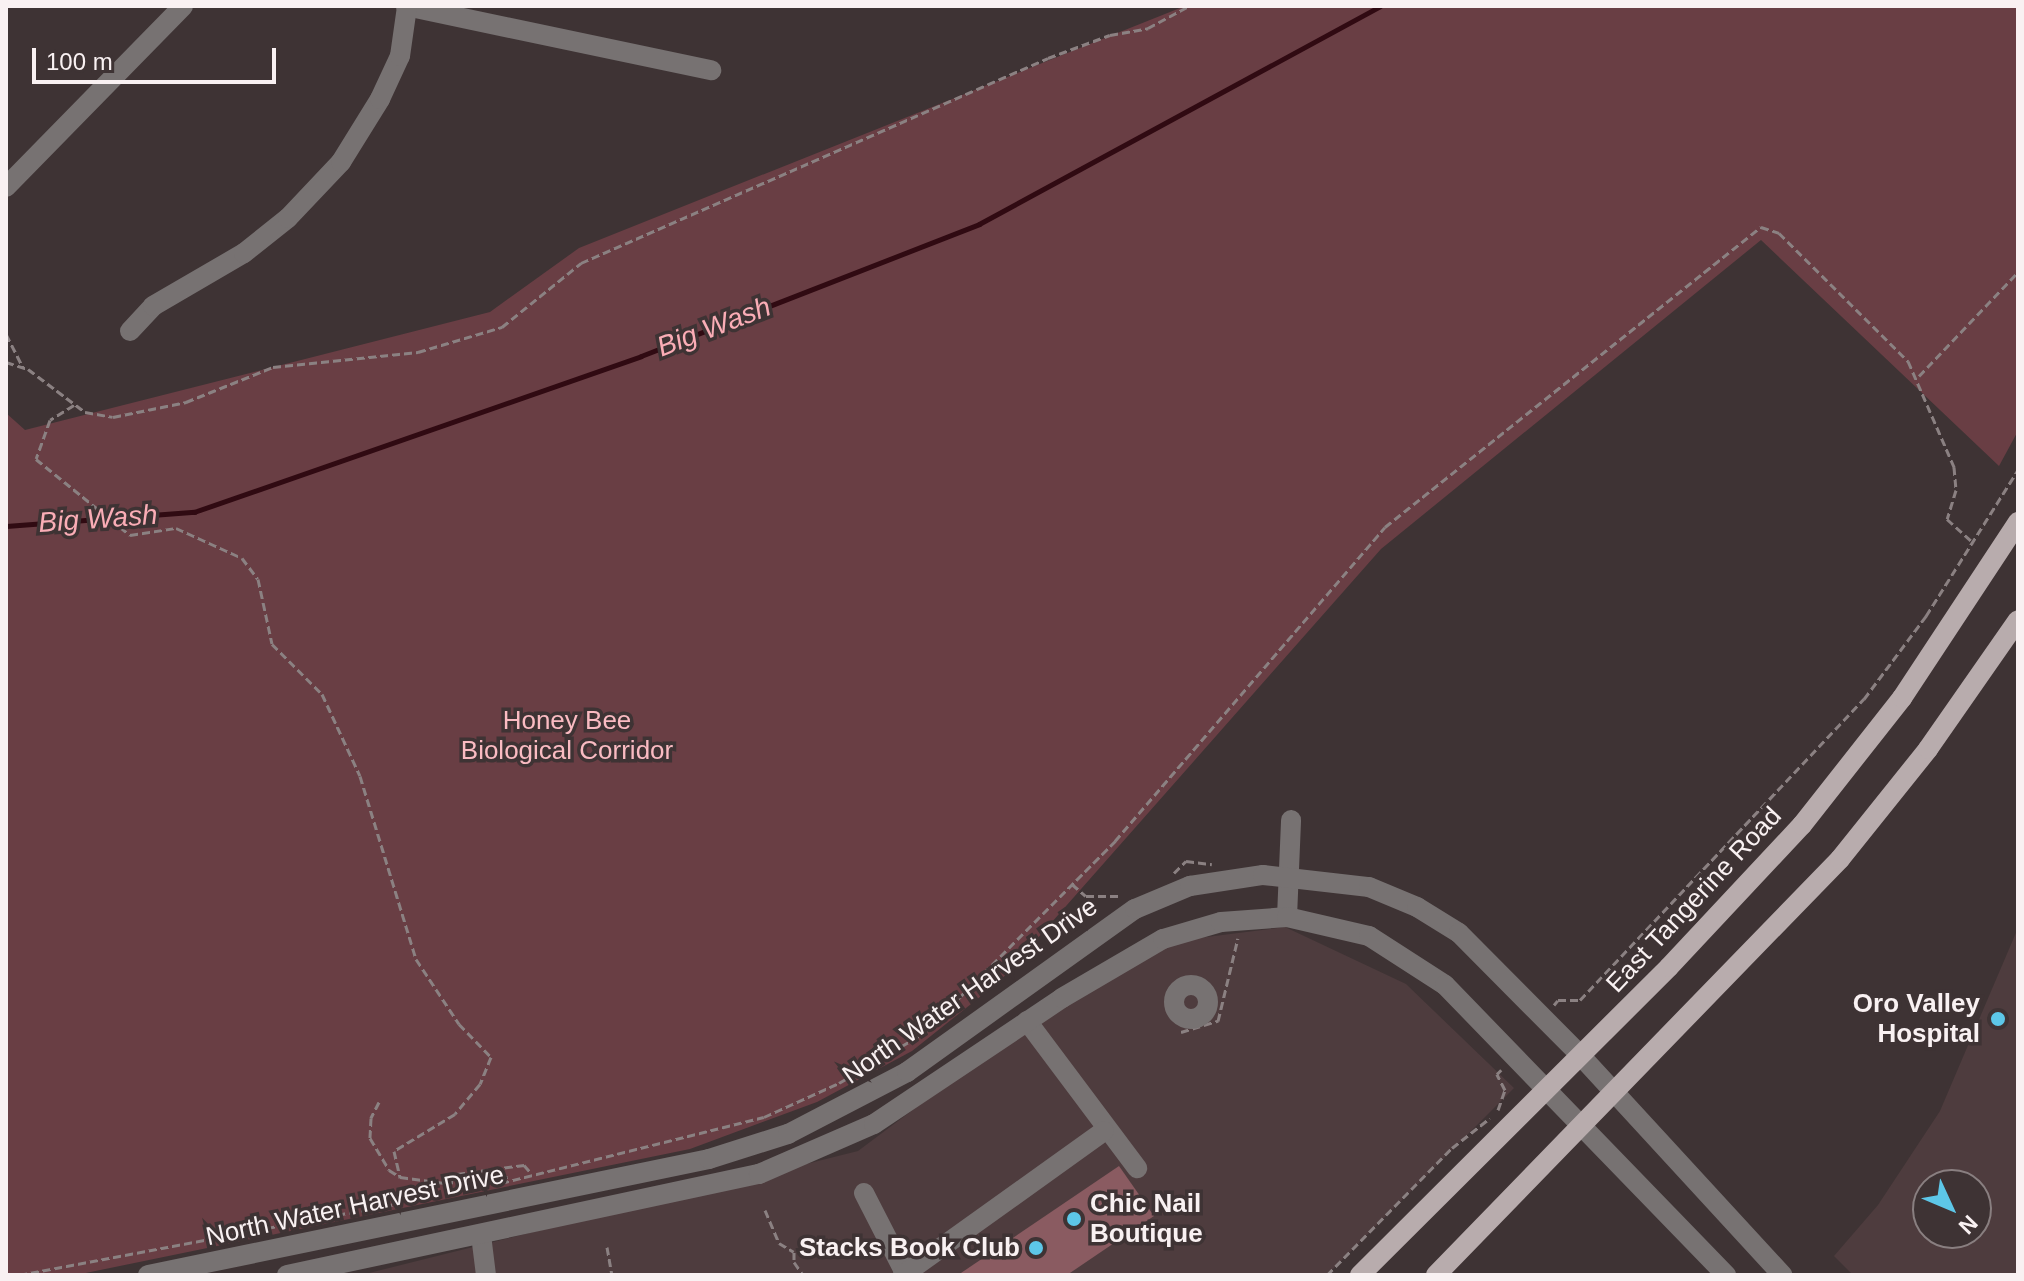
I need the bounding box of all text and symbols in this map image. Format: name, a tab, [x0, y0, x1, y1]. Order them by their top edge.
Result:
scale bar	[36, 32, 280, 82]
text: 100 m	[46, 48, 113, 75]
water label: Big Wash	[652, 290, 776, 364]
water label: Big Wash	[37, 498, 159, 540]
park label: Honey Bee Biological Corridor	[461, 705, 673, 766]
street label: East Tangerine Road	[1600, 801, 1788, 999]
street label: North Water Harvest Drive	[837, 891, 1103, 1091]
place label: Oro Valley Hospital	[1853, 988, 1980, 1050]
marker: Oro Valley Hospital	[1987, 1008, 2009, 1030]
street label: North Water Harvest Drive	[203, 1159, 507, 1253]
north arrow	[1912, 1169, 1992, 1249]
place label: Chic Nail Boutique	[1090, 1188, 1203, 1250]
marker: Chic Nail Boutique	[1065, 1210, 1083, 1228]
text: N	[1954, 1210, 1983, 1239]
place label: Stacks Book Club	[799, 1232, 1020, 1264]
marker: Stacks Book Club	[1027, 1239, 1045, 1257]

